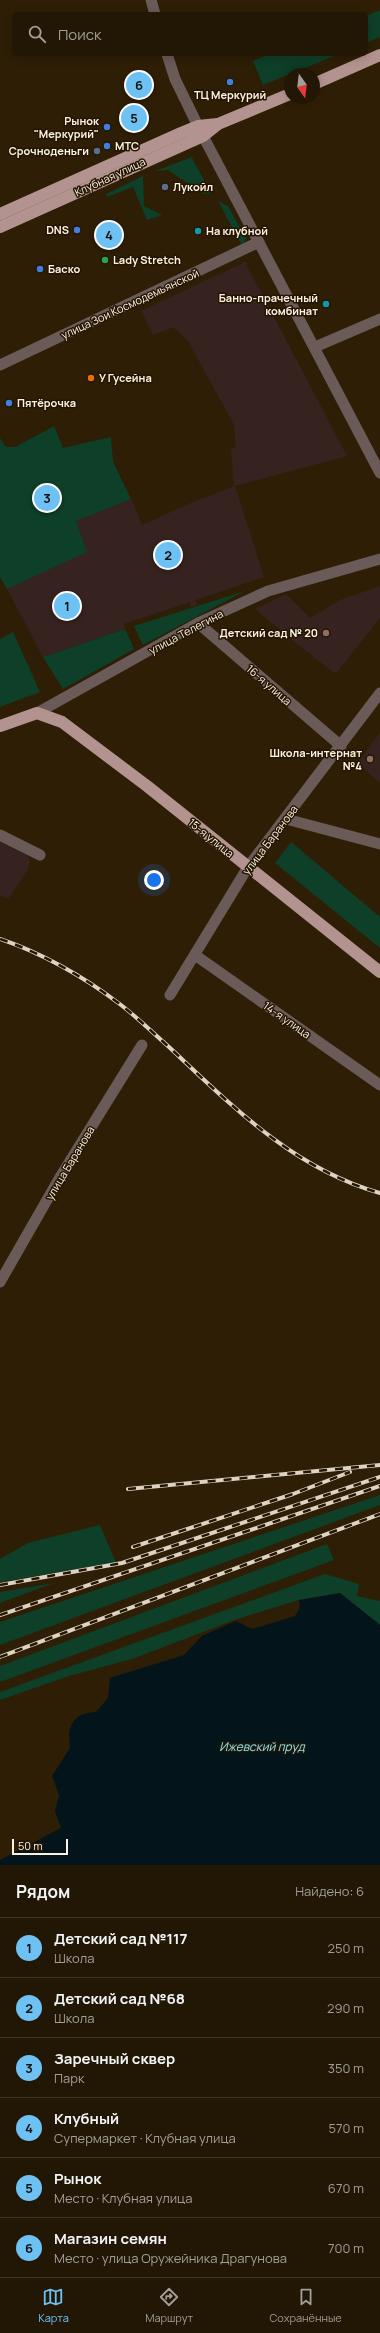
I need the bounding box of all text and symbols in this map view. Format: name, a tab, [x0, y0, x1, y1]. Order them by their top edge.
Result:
search box	[12, 12, 368, 56]
icon: search	[26, 23, 48, 45]
text: Поиск	[58, 24, 102, 45]
north arrow	[284, 68, 320, 104]
pin: 6	[126, 70, 152, 100]
marker: ТЦ Меркурий	[225, 77, 235, 87]
place label: ТЦ Меркурий	[194, 87, 266, 102]
pin: 5	[121, 103, 147, 133]
place label: Рынок "Меркурий"	[34, 113, 100, 141]
marker: Рынок "Меркурий"	[102, 122, 112, 132]
place label: МТС	[115, 138, 139, 153]
marker: МТС	[102, 141, 112, 151]
place label: Срочноденьги	[9, 143, 89, 158]
marker: Срочноденьги	[92, 146, 102, 156]
street label: Клубная улица	[72, 154, 148, 200]
place label: Лукойл	[173, 179, 213, 194]
marker: Лукойл	[160, 182, 170, 192]
pin: 4	[96, 220, 122, 250]
place label: DNS	[46, 222, 69, 237]
place label: На клубной	[206, 223, 268, 238]
marker: DNS	[72, 225, 82, 235]
marker: На клубной	[193, 226, 203, 236]
place label: Lady Stretch	[113, 252, 181, 267]
marker: Lady Stretch	[100, 255, 110, 265]
place label: Баско	[48, 261, 80, 276]
marker: Баско	[35, 264, 45, 274]
street label: улица Зои Космодемьянской	[58, 265, 201, 342]
place label: Банно-прачечный комбинат	[219, 290, 318, 318]
marker: Банно-прачечный комбинат	[321, 299, 331, 309]
place label: У Гусейна	[99, 370, 152, 385]
marker: У Гусейна	[86, 373, 96, 383]
place label: Пятёрочка	[17, 395, 76, 410]
marker: Пятёрочка	[4, 398, 14, 408]
pin: 3	[34, 483, 60, 513]
pin: 2	[155, 540, 181, 570]
pin: 1	[54, 591, 80, 621]
street label: улица Телегина	[146, 606, 226, 657]
place label: Детский сад № 20	[220, 625, 318, 640]
marker: Детский сад № 20	[321, 628, 331, 638]
street label: 16-я улица	[244, 661, 295, 708]
place label: Школа-интернат №4	[270, 745, 362, 773]
marker: Школа-интернат №4	[365, 754, 375, 764]
street label: улица Баранова	[238, 802, 301, 878]
street label: 15-я улица	[185, 815, 237, 861]
your location	[144, 870, 164, 890]
street label: 14-я улица	[261, 998, 314, 1041]
street label: улица Баранова	[42, 1123, 98, 1202]
water label: Ижевский пруд	[219, 1738, 306, 1755]
scale bar	[12, 1837, 68, 1856]
text: 50 m	[18, 1838, 43, 1853]
text: Рядом	[16, 1880, 70, 1903]
text: Найдено: 6	[295, 1882, 364, 1900]
text: Детский сад №117	[54, 1928, 188, 1949]
text: 1	[26, 1939, 32, 1957]
text: 250 m	[328, 1939, 364, 1957]
text: Школа	[54, 1949, 95, 1967]
text: Детский сад №68	[54, 1988, 185, 2009]
text: 2	[25, 1999, 33, 2017]
text: 290 m	[327, 1999, 364, 2017]
text: Школа	[54, 2009, 95, 2027]
text: Заречный сквер	[54, 2048, 175, 2069]
text: 3	[25, 2059, 33, 2077]
text: 350 m	[328, 2059, 364, 2077]
text: Парк	[54, 2069, 84, 2087]
text: Клубный	[54, 2108, 119, 2129]
text: 4	[25, 2119, 33, 2137]
text: 570 m	[328, 2119, 364, 2137]
text: Супермаркет · Клубная улица	[54, 2129, 236, 2147]
text: Рынок	[54, 2168, 101, 2189]
text: 5	[25, 2179, 33, 2197]
text: 670 m	[328, 2179, 364, 2197]
text: Место · Клубная улица	[54, 2189, 192, 2207]
text: Магазин семян	[54, 2228, 167, 2249]
text: 6	[25, 2239, 33, 2257]
text: 700 m	[328, 2239, 364, 2257]
text: Место · улица Оружейника Драгунова	[54, 2249, 287, 2267]
tab: Карта	[38, 2286, 69, 2325]
tab: Маршрут	[145, 2286, 193, 2325]
tab: Сохранённые	[269, 2286, 342, 2325]

